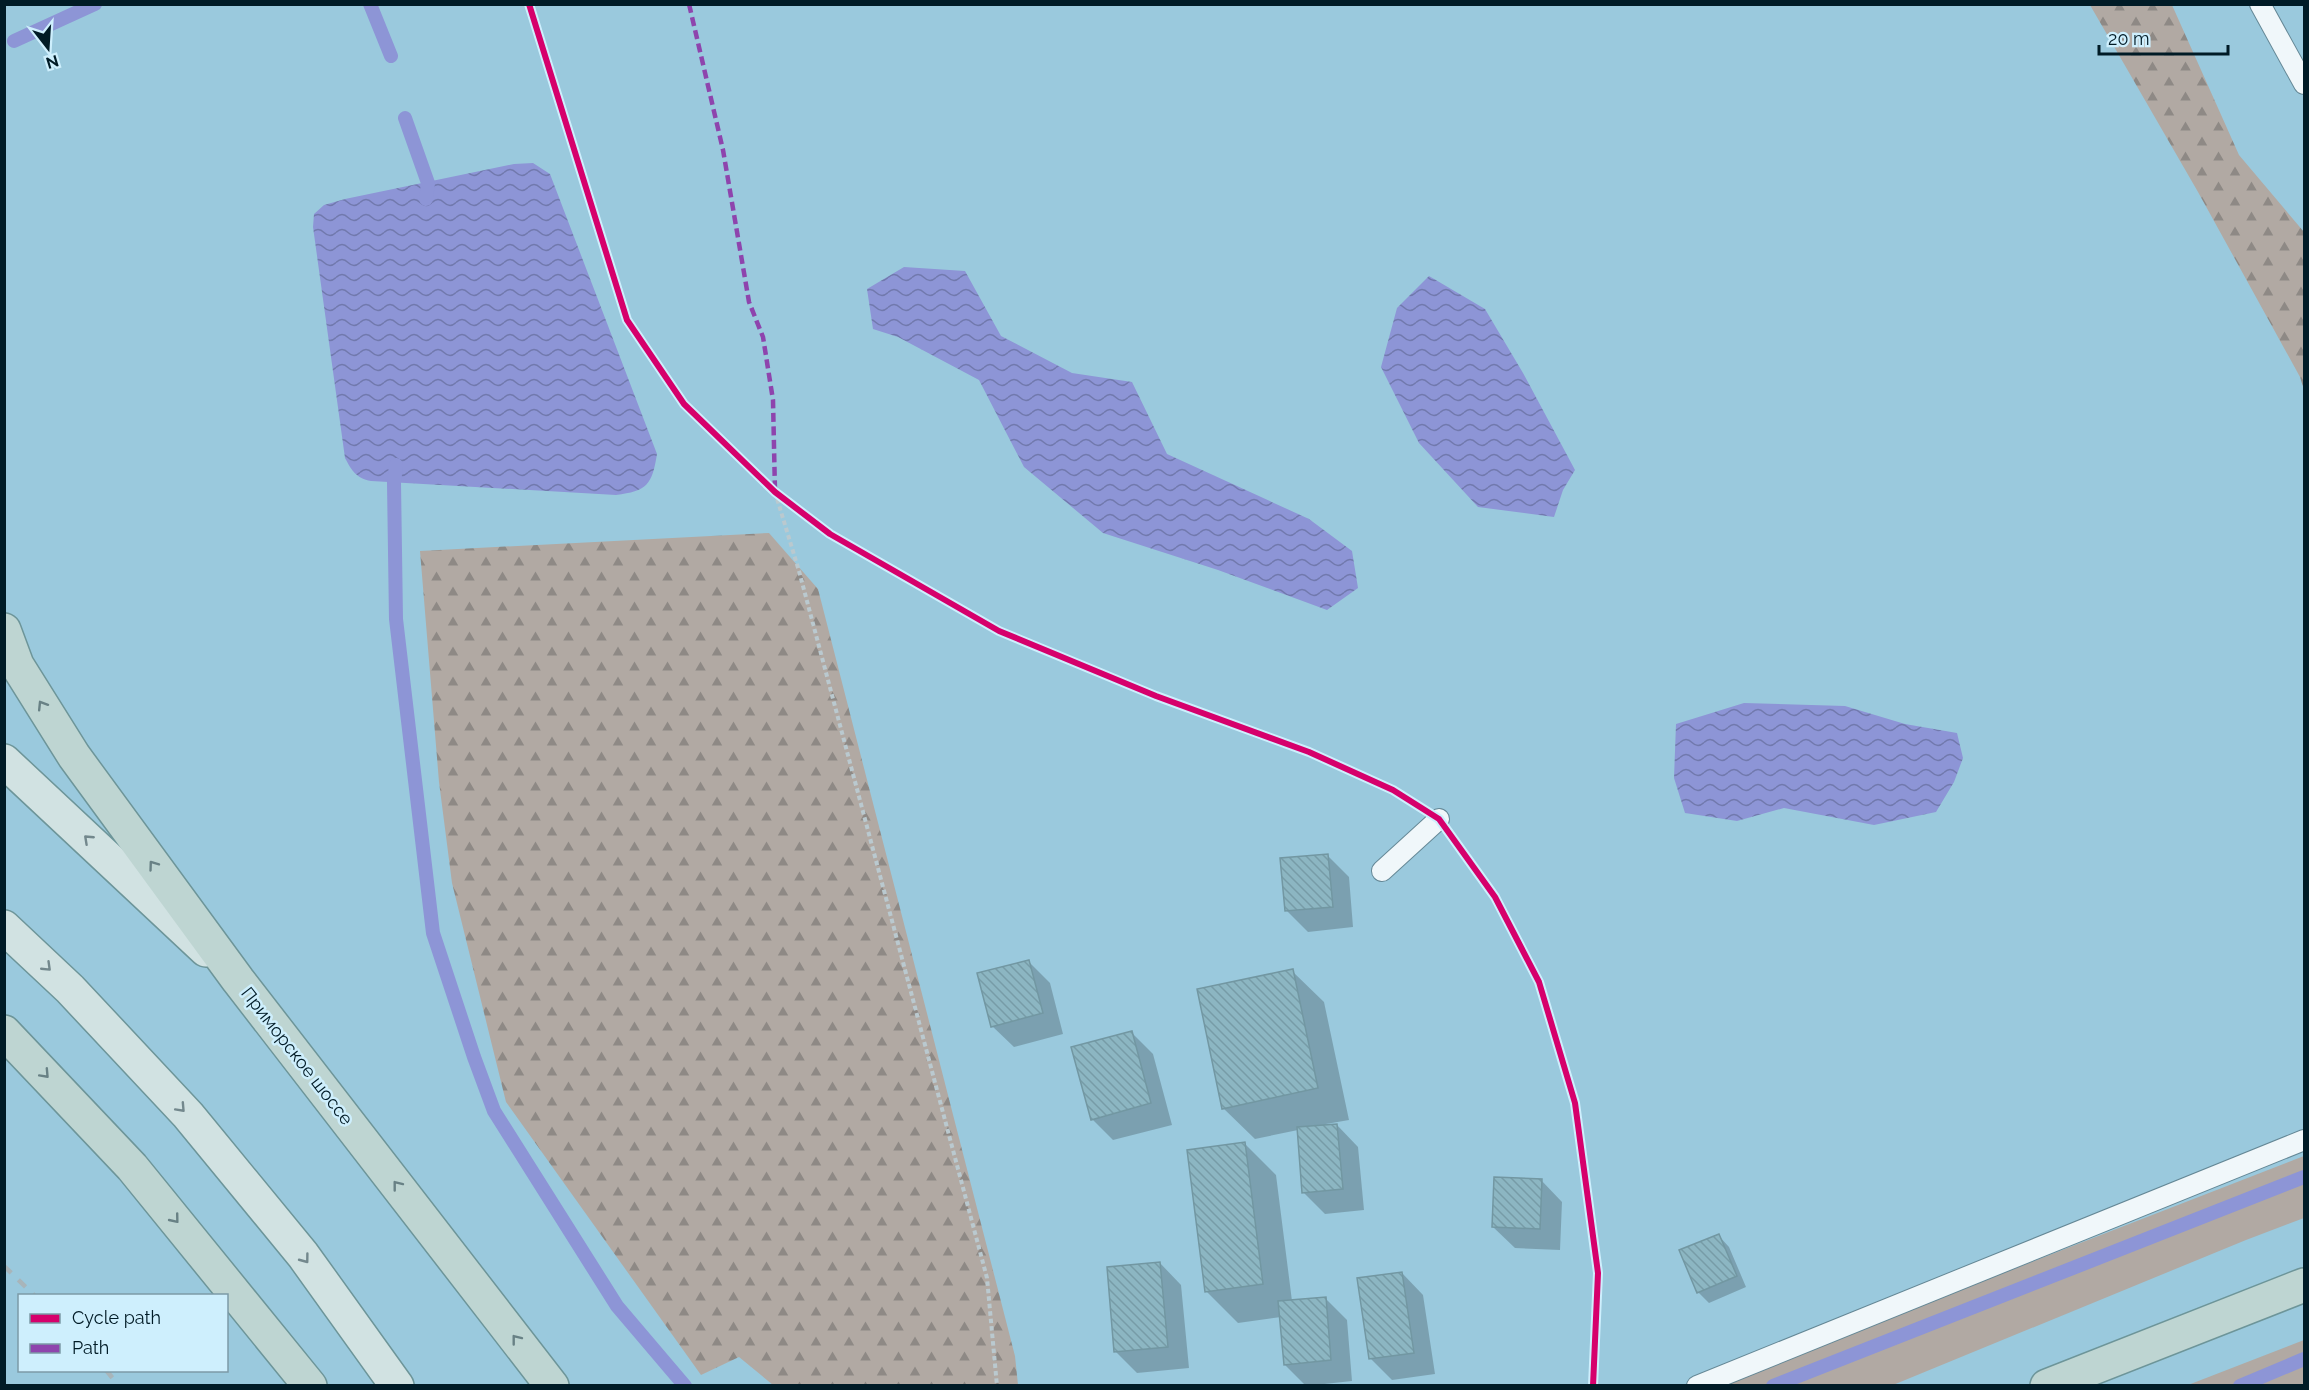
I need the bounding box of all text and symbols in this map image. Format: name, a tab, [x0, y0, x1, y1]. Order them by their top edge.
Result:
north arrow	[18, 18, 78, 78]
scale bar	[2099, 18, 2228, 56]
text: 20 m	[2108, 28, 2150, 49]
text: N	[44, 51, 61, 73]
one-way arrow	[37, 701, 49, 711]
one-way arrow	[84, 835, 94, 846]
one-way arrow	[149, 860, 160, 871]
one-way arrow	[40, 960, 50, 971]
street label: Приморское шоссе	[237, 983, 358, 1129]
one-way arrow	[38, 1066, 49, 1077]
one-way arrow	[174, 1102, 185, 1112]
one-way arrow	[393, 1181, 404, 1192]
one-way arrow	[168, 1212, 179, 1223]
one-way arrow	[298, 1252, 309, 1263]
legend	[18, 1294, 228, 1372]
text: Cycle path	[72, 1307, 161, 1328]
one-way arrow	[513, 1335, 524, 1346]
text: Path	[72, 1337, 109, 1358]

